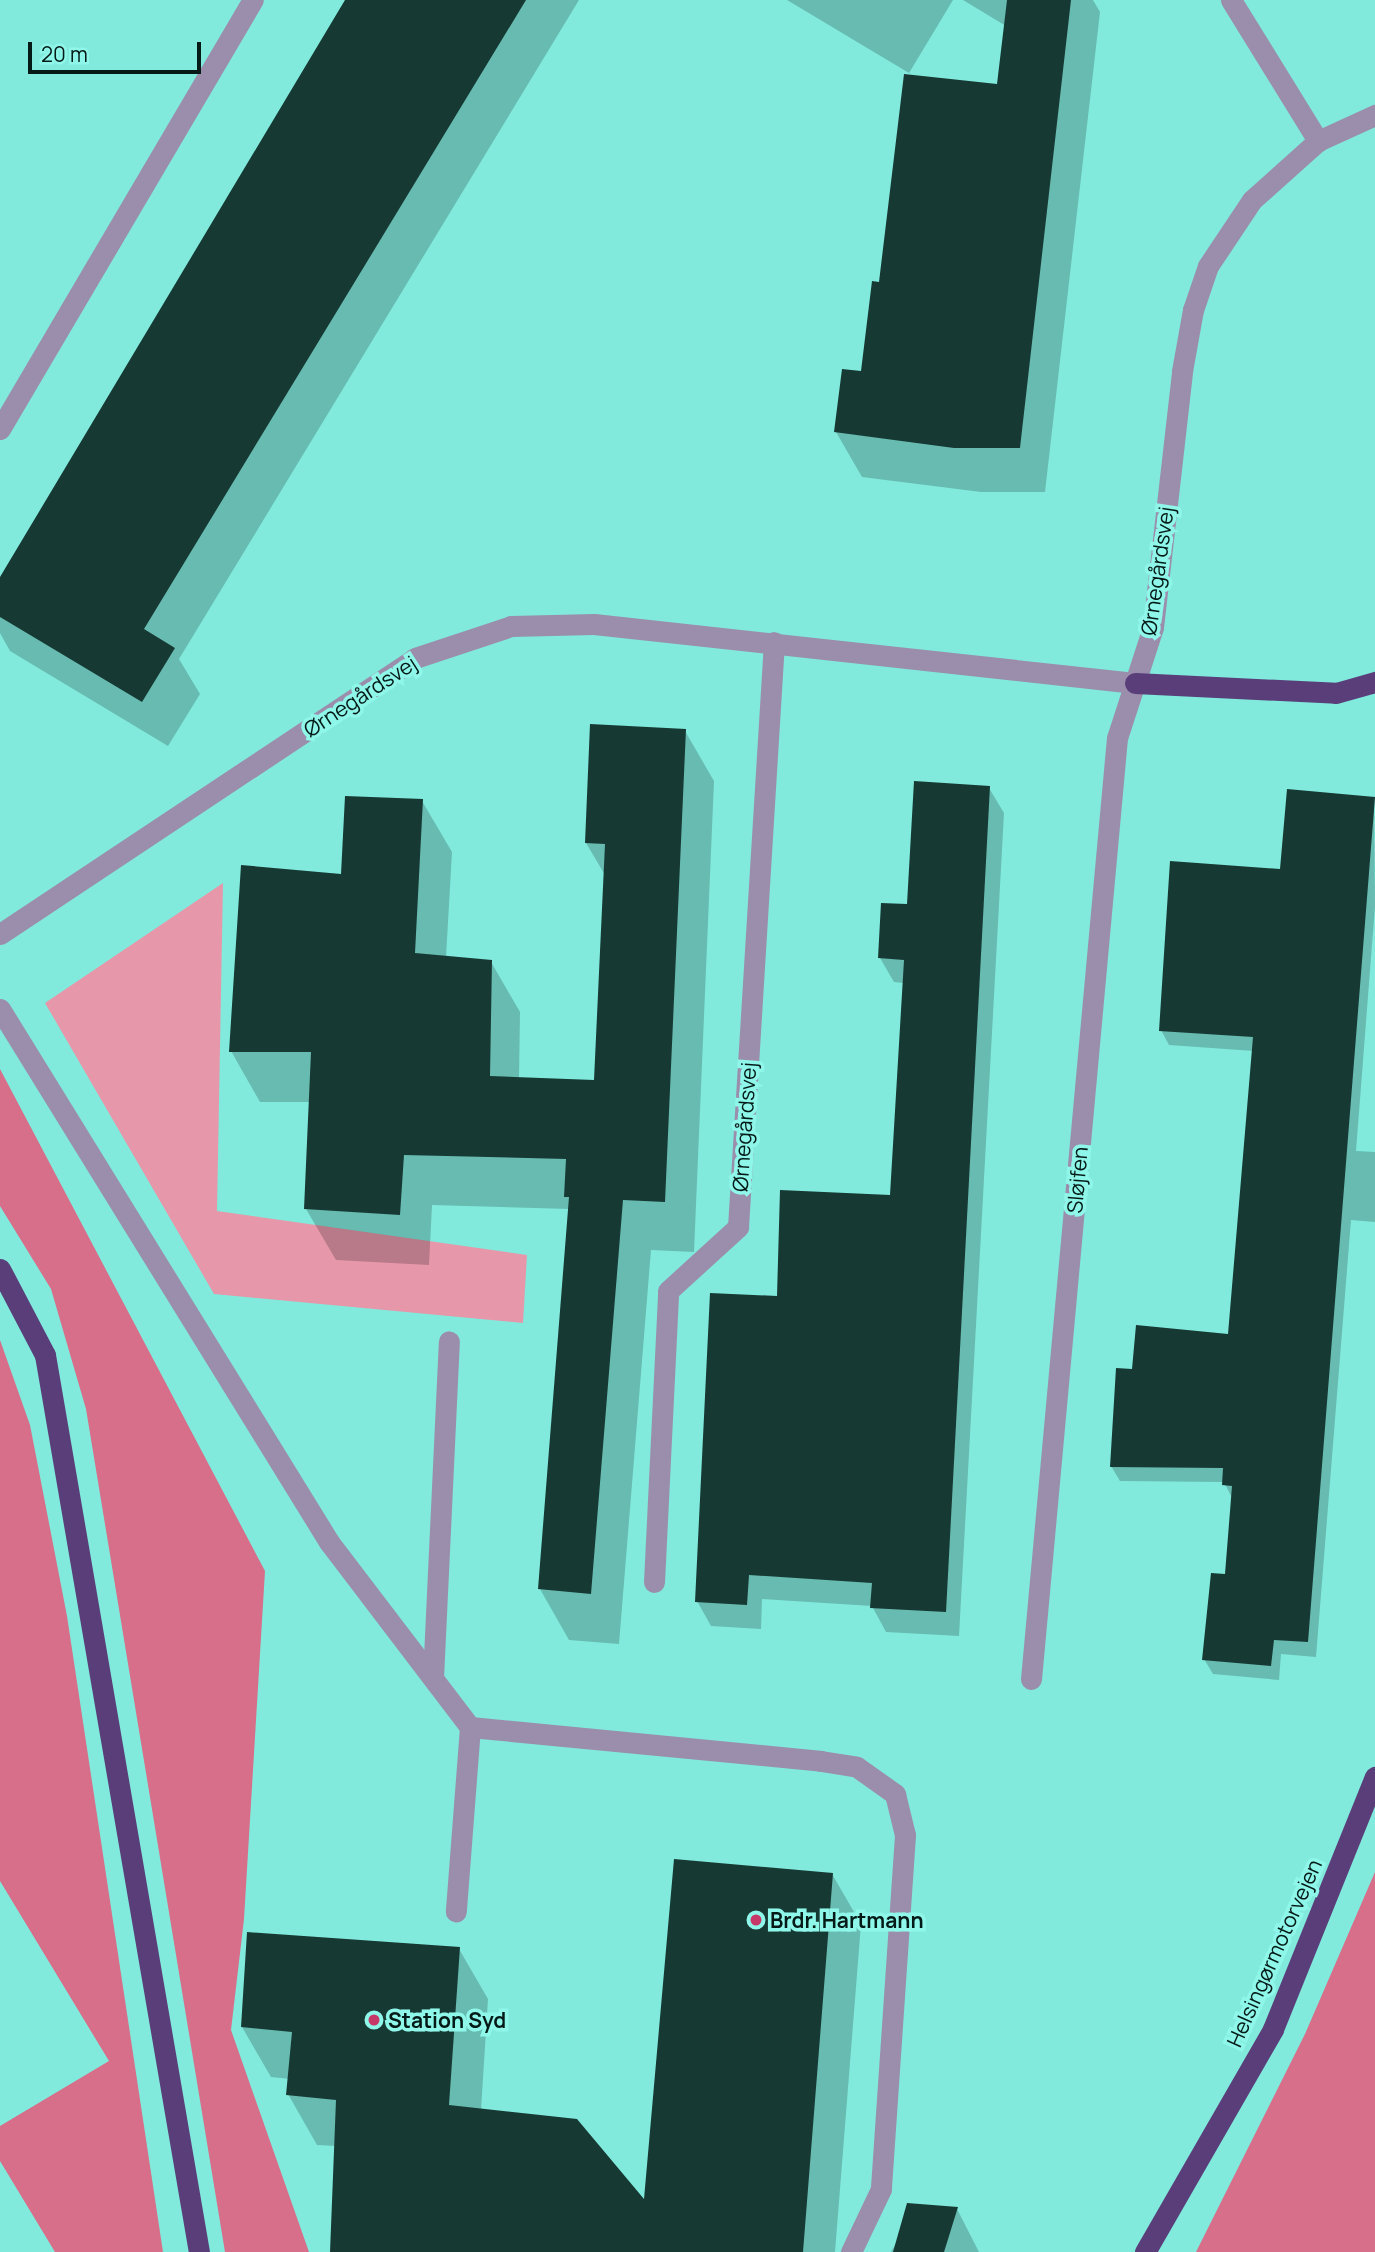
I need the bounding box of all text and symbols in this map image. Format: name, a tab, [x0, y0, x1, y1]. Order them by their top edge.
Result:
scale bar	[32, 28, 205, 72]
text: 20 m	[41, 40, 88, 68]
street label: Ørnegårdsvej	[1135, 505, 1179, 637]
street label: Ørnegårdsvej	[299, 650, 421, 742]
street label: Ørnegårdsvej	[727, 1061, 761, 1193]
street label: Sløjfen	[1062, 1146, 1092, 1214]
street label: Helsingørmotorvejen	[1221, 1855, 1327, 2051]
place label: Brdr. Hartmann	[770, 1907, 924, 1933]
marker: Brdr. Hartmann	[748, 1912, 764, 1928]
place label: Station Syd	[388, 2007, 506, 2033]
marker: Station Syd	[366, 2012, 382, 2028]

